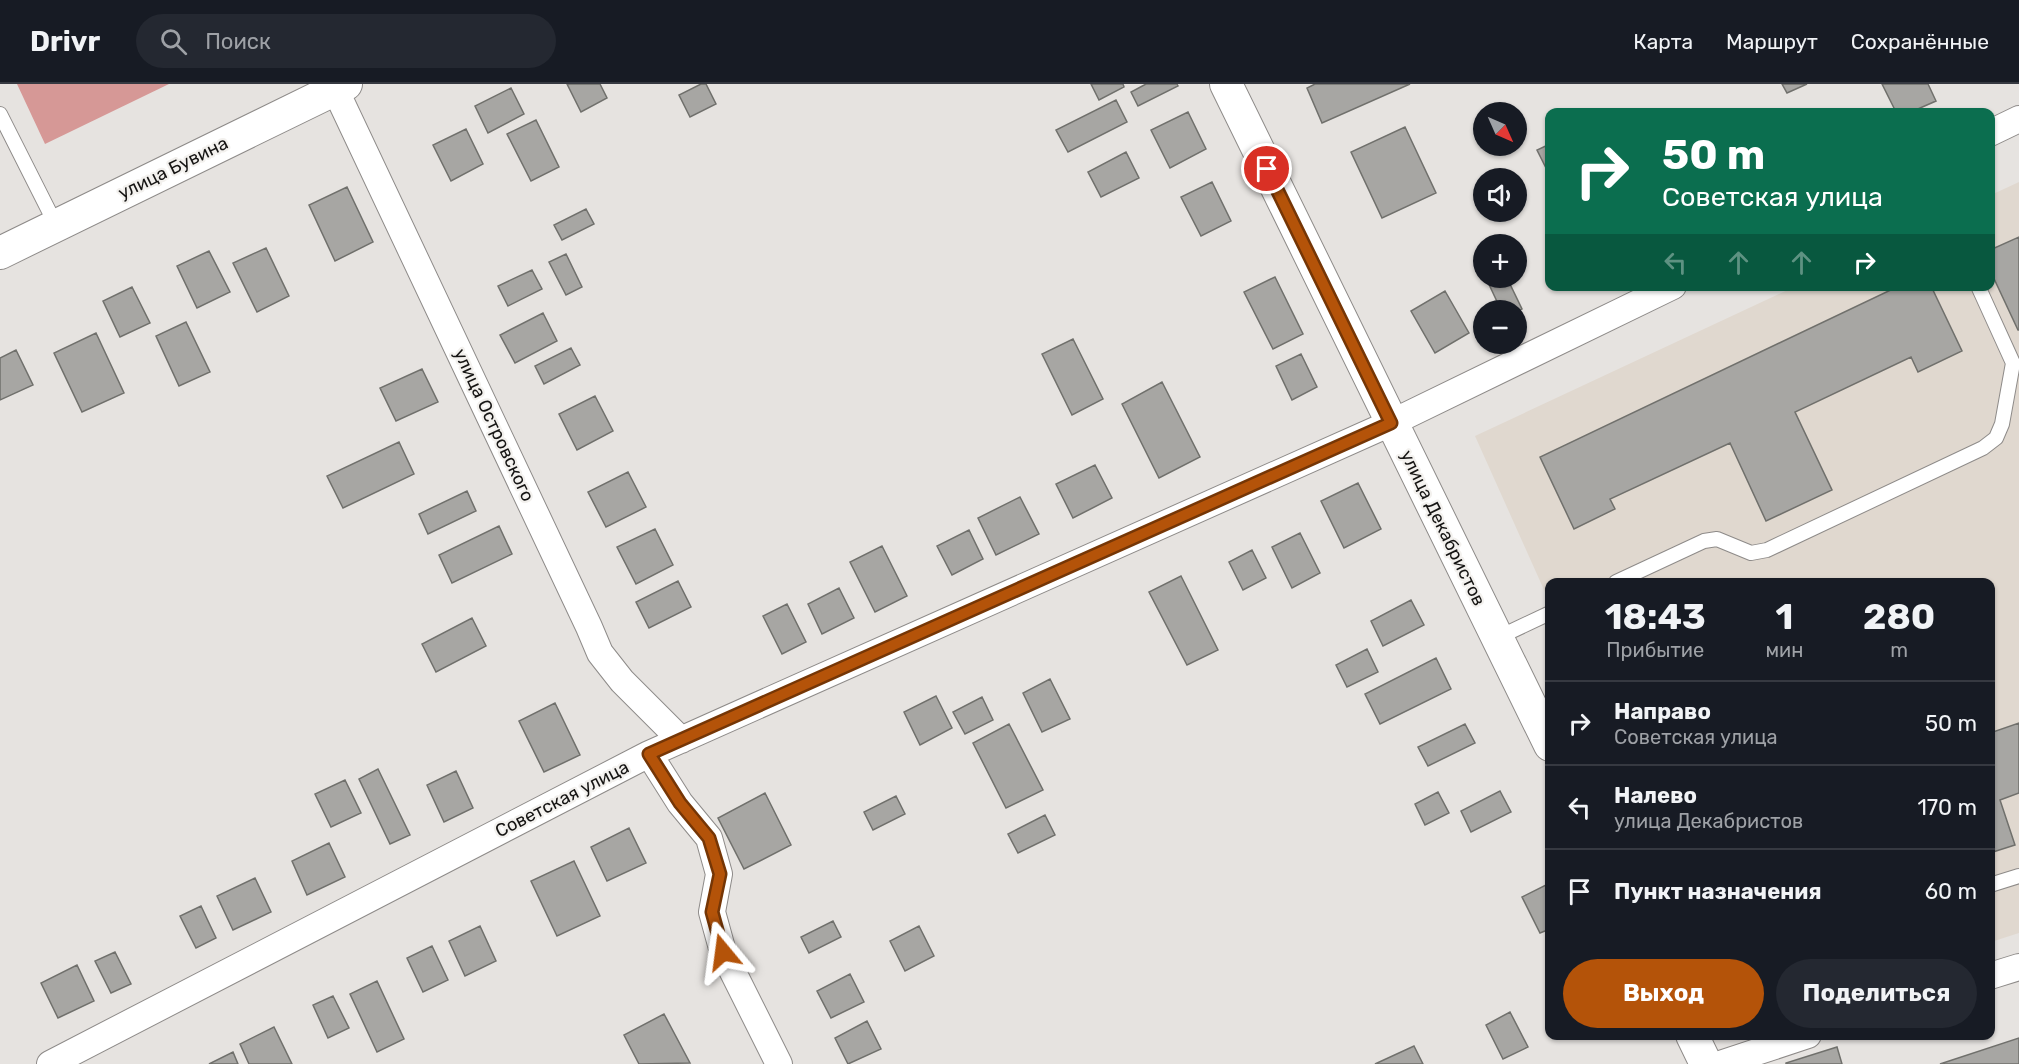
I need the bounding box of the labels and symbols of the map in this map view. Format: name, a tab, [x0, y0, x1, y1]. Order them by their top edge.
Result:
north arrow	[1473, 102, 1527, 156]
street label: улица Бувина	[114, 132, 232, 204]
pin	[1241, 143, 1292, 194]
street label: улица Островского	[449, 345, 539, 505]
street label: улица Декабристов	[1396, 447, 1490, 609]
street label: Советская улица	[491, 756, 633, 842]
position arrow	[691, 920, 755, 984]

